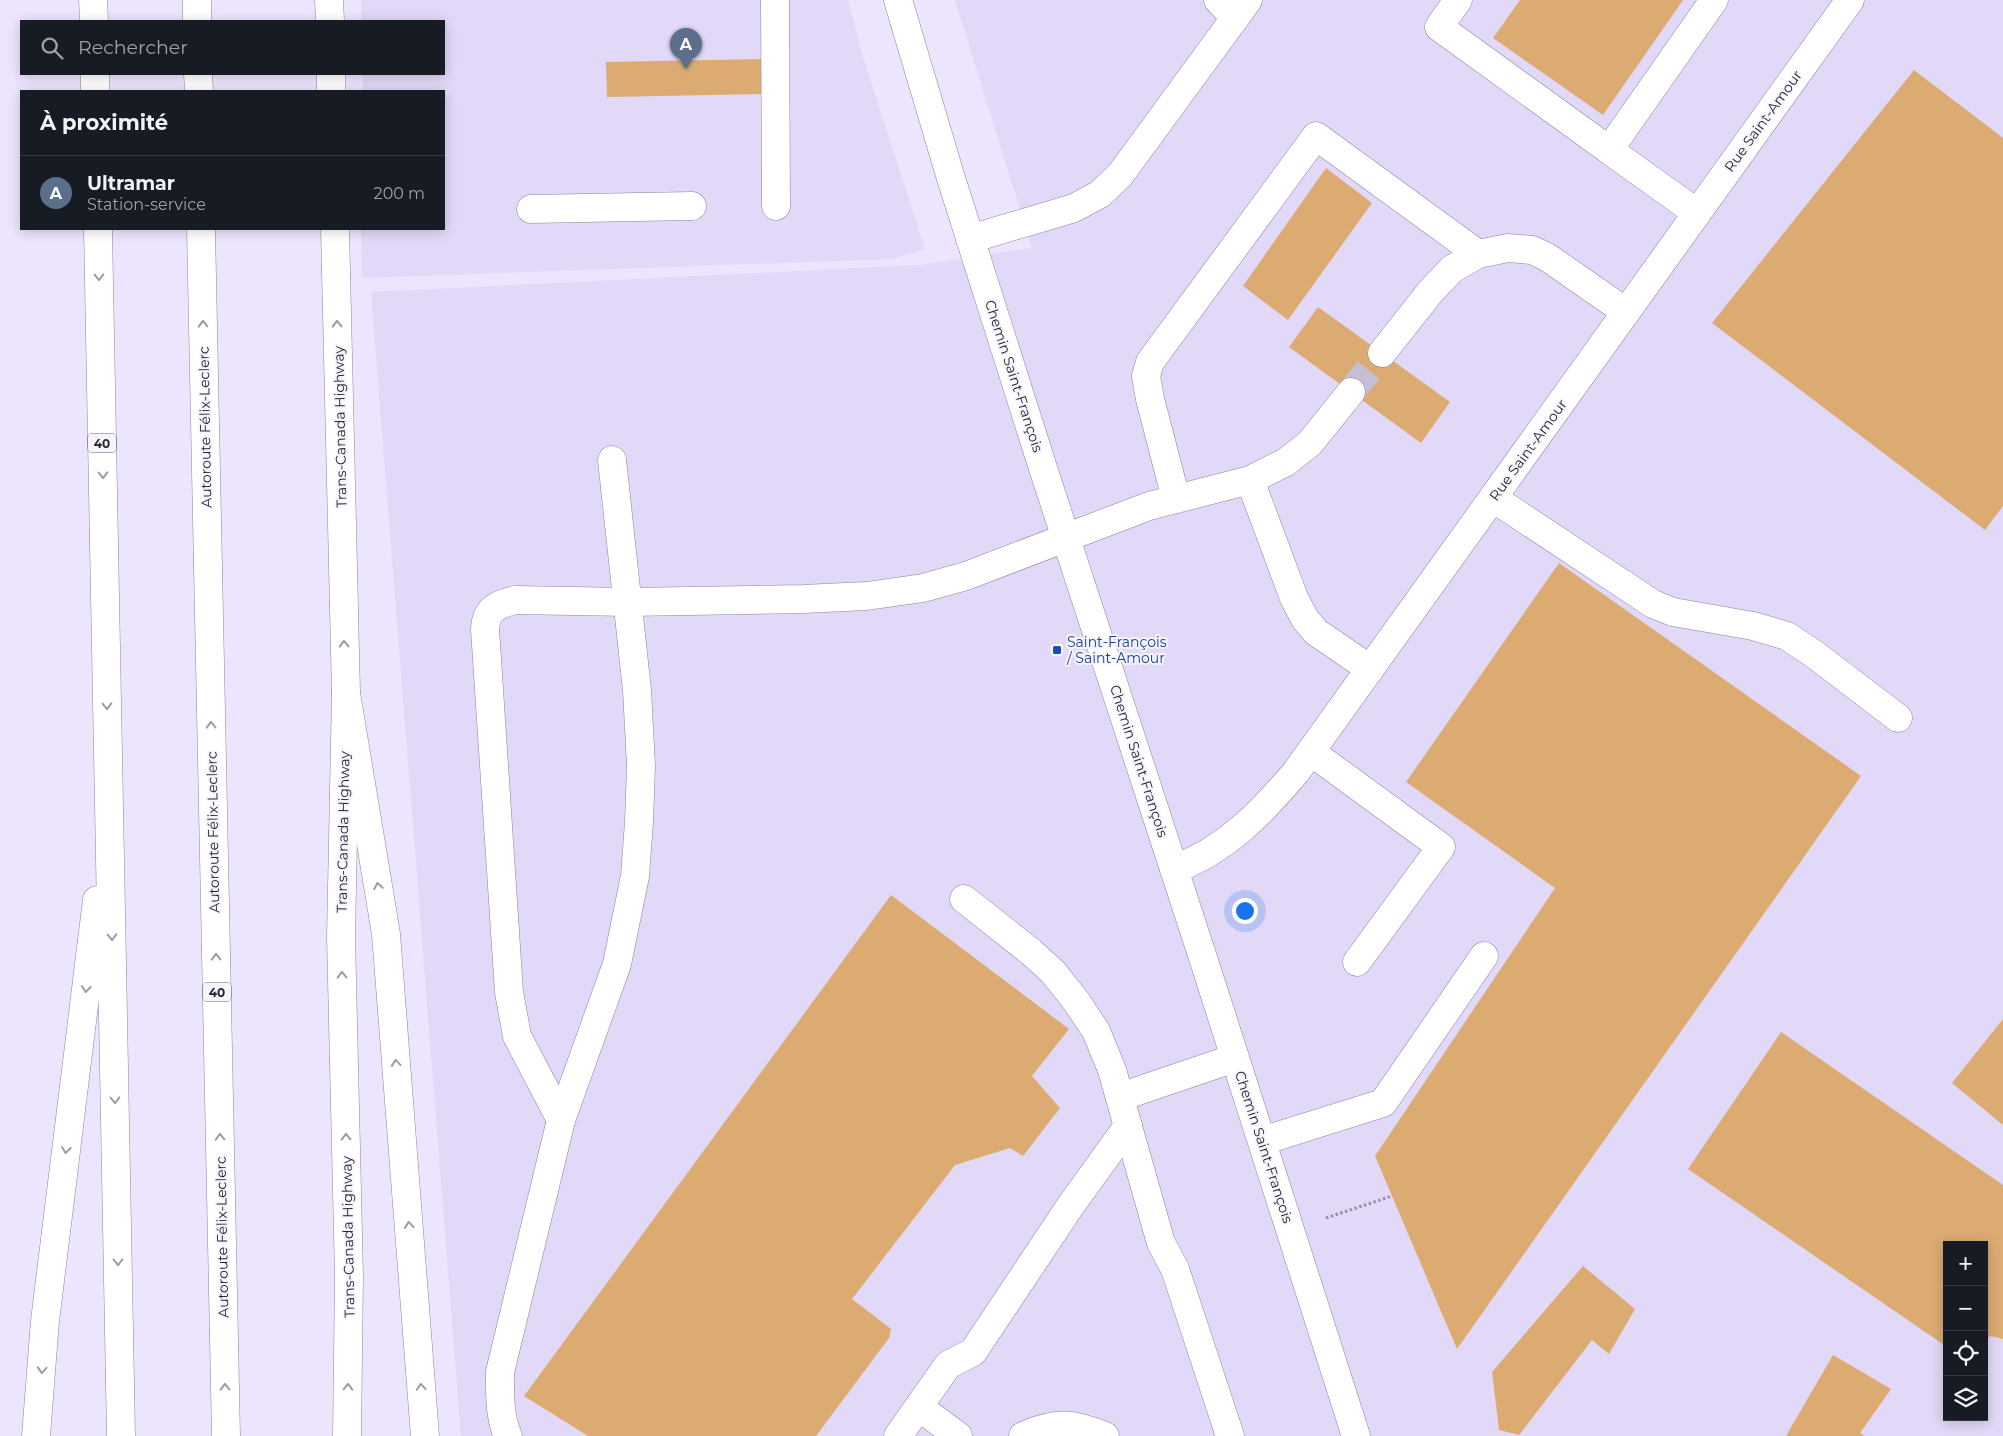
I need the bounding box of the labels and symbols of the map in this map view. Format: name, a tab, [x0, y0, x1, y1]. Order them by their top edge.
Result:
pin: A	[670, 28, 702, 69]
street label: Rue Saint-Amour	[1720, 66, 1806, 175]
one-way arrow	[94, 274, 104, 282]
street label: Chemin Saint-François	[981, 298, 1047, 455]
one-way arrow	[198, 320, 208, 328]
one-way arrow	[332, 320, 342, 328]
street label: Autoroute Félix-Leclerc	[195, 346, 215, 508]
street label: Trans-Canada Highway	[330, 346, 350, 508]
street label: Rue Saint-Amour	[1485, 395, 1571, 504]
road number: 40	[88, 433, 116, 452]
one-way arrow	[98, 472, 108, 479]
place label: Saint-François / Saint-Amour	[1066, 633, 1167, 667]
one-way arrow	[339, 640, 350, 648]
marker: Saint-François / Saint-Amour	[1051, 644, 1063, 656]
street label: Chemin Saint-François	[1106, 683, 1172, 840]
one-way arrow	[102, 702, 113, 710]
one-way arrow	[206, 721, 216, 728]
street label: Autoroute Félix-Leclerc	[203, 751, 223, 913]
street label: Trans-Canada Highway	[333, 751, 353, 913]
one-way arrow	[373, 881, 383, 890]
your location	[1232, 898, 1258, 924]
one-way arrow	[107, 934, 117, 942]
one-way arrow	[211, 953, 221, 961]
one-way arrow	[337, 971, 348, 979]
road number: 40	[203, 982, 231, 1002]
one-way arrow	[81, 985, 92, 993]
one-way arrow	[390, 1059, 401, 1067]
street label: Chemin Saint-François	[1231, 1069, 1297, 1226]
one-way arrow	[110, 1096, 120, 1104]
one-way arrow	[215, 1133, 225, 1141]
one-way arrow	[341, 1133, 352, 1141]
one-way arrow	[61, 1146, 72, 1154]
street label: Autoroute Félix-Leclerc	[212, 1156, 232, 1318]
street label: Trans-Canada Highway	[338, 1156, 358, 1318]
one-way arrow	[403, 1221, 414, 1229]
one-way arrow	[113, 1259, 123, 1267]
one-way arrow	[36, 1366, 47, 1374]
one-way arrow	[220, 1383, 230, 1391]
one-way arrow	[343, 1383, 353, 1391]
one-way arrow	[416, 1383, 427, 1391]

